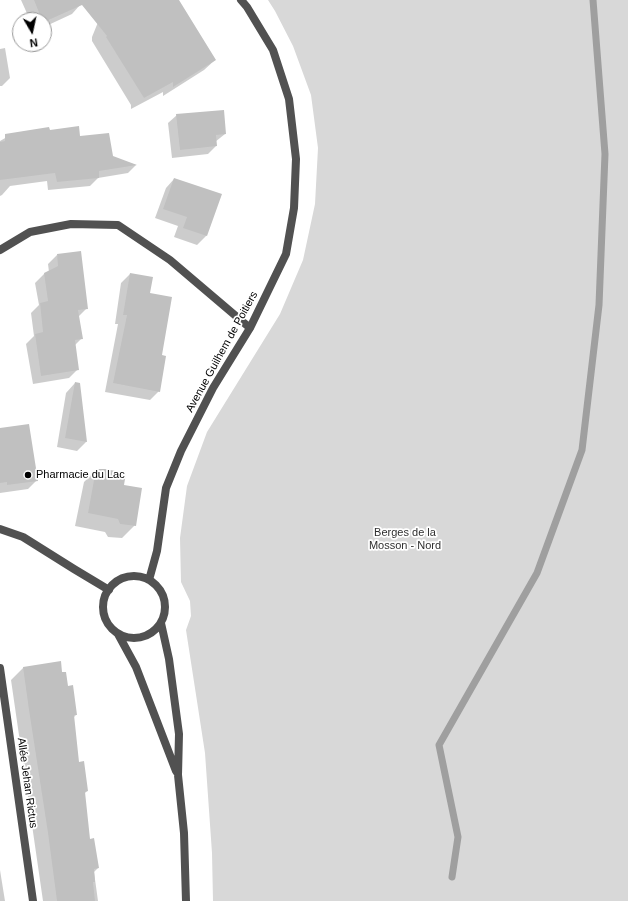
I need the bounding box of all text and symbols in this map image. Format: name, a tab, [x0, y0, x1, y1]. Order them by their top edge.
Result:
north arrow	[12, 12, 52, 52]
text: N	[29, 36, 39, 49]
street label: Avenue Guilhem de Poitiers	[183, 289, 261, 415]
place label: Pharmacie du Lac	[36, 468, 125, 482]
marker: Pharmacie du Lac	[23, 470, 33, 480]
park label: Berges de la Mosson - Nord	[369, 526, 441, 552]
street label: Allée Jehan Rictus	[14, 737, 40, 829]

